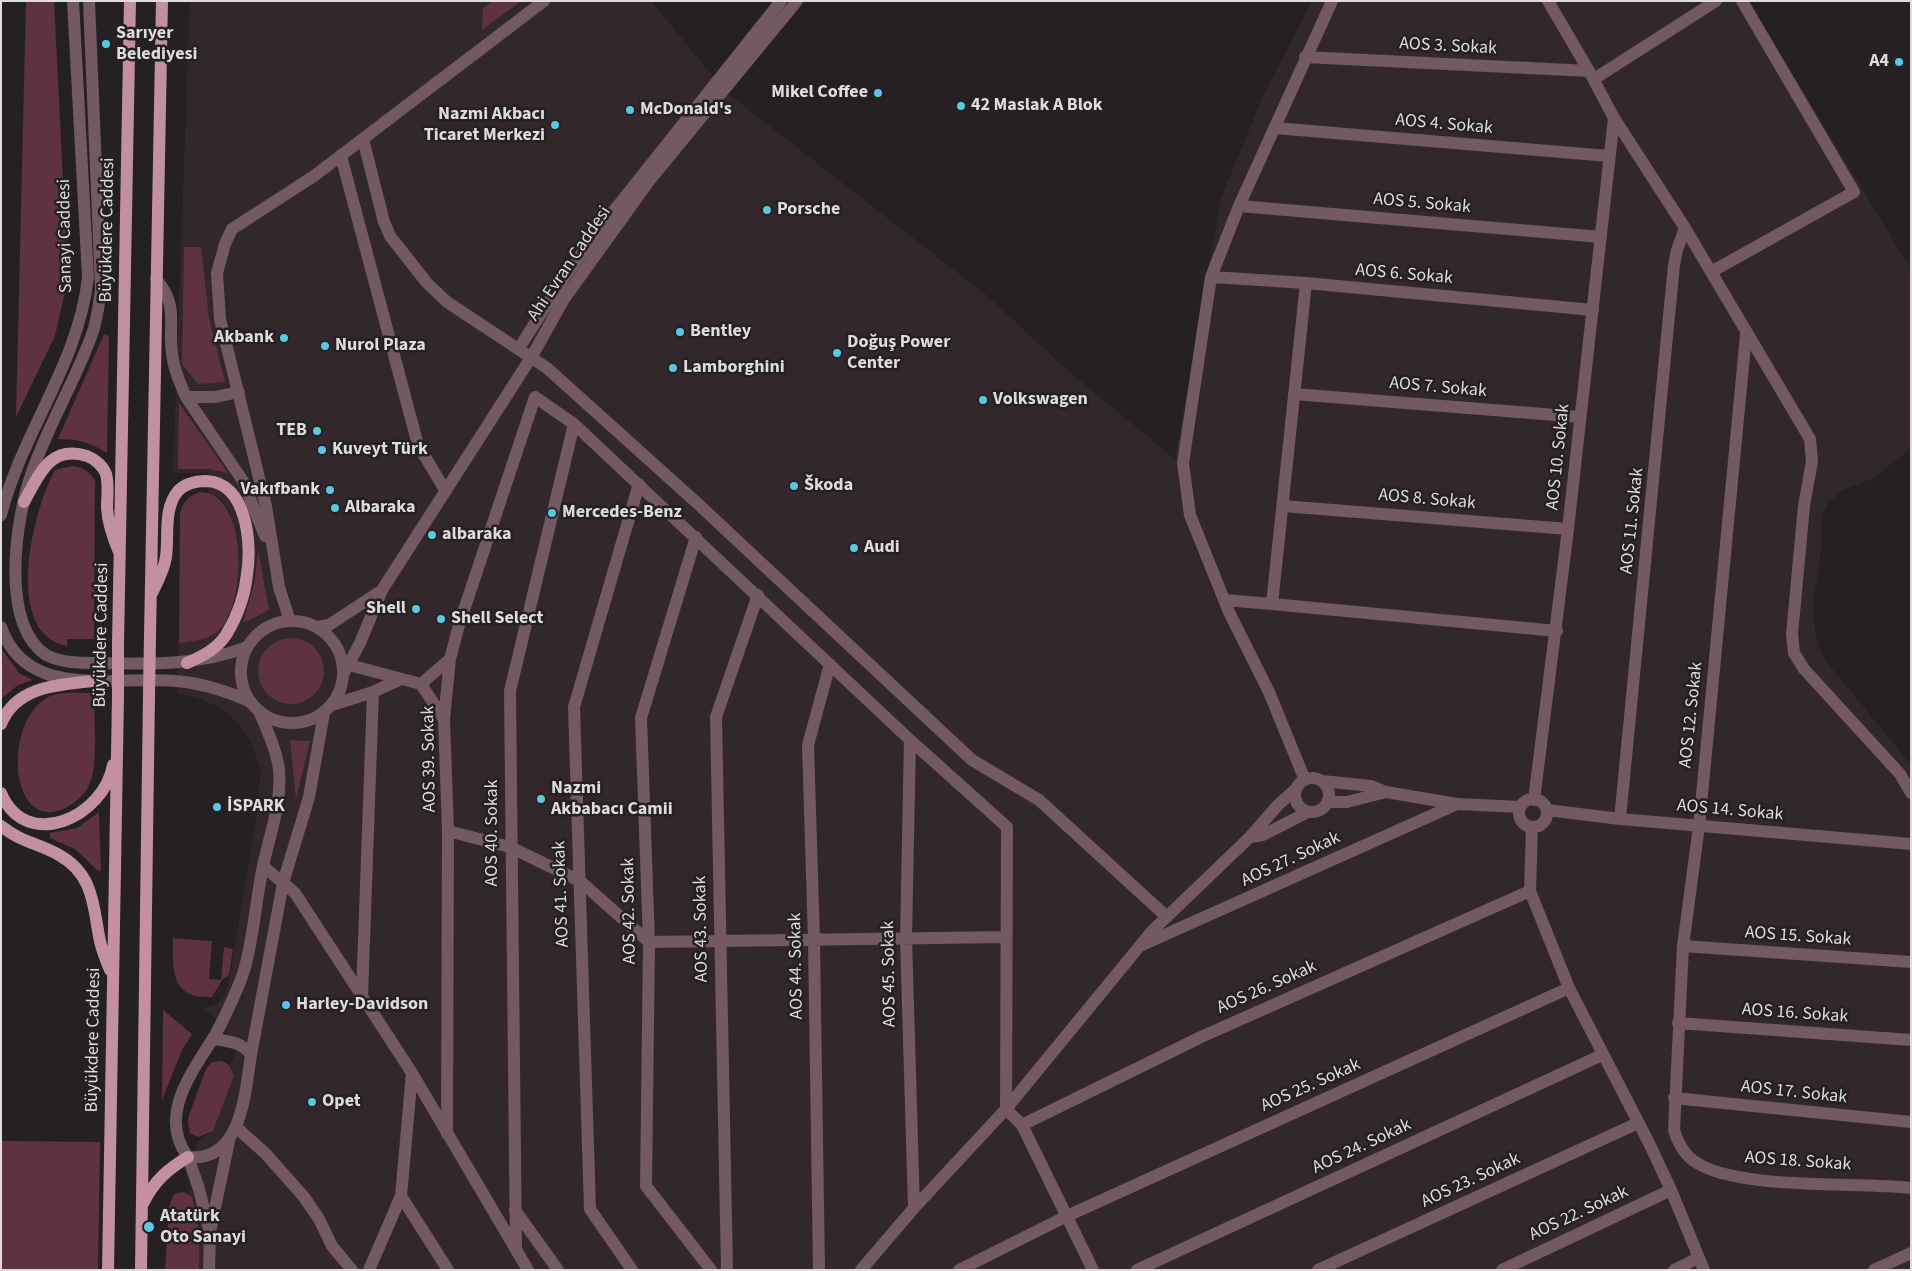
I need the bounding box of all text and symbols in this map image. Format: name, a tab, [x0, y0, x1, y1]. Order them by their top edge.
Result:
place label: Sarıyer Belediyesi	[116, 23, 197, 66]
street label: AOS 3. Sokak	[1399, 34, 1497, 60]
marker: Sarıyer Belediyesi	[100, 38, 112, 50]
place label: A4	[1869, 51, 1889, 73]
marker: A4	[1893, 56, 1905, 68]
place label: Mikel Coffee	[771, 82, 868, 104]
marker: Mikel Coffee	[872, 87, 884, 99]
place label: 42 Maslak A Blok	[971, 95, 1103, 117]
place label: McDonald's	[640, 99, 732, 121]
marker: 42 Maslak A Blok	[955, 100, 967, 112]
place label: Nazmi Akbacı Ticaret Merkezi	[424, 104, 545, 146]
marker: McDonald's	[624, 104, 636, 116]
street label: AOS 4. Sokak	[1394, 110, 1494, 140]
marker: Nazmi Akbacı Ticaret Merkezi	[549, 119, 561, 131]
street label: Büyükdere Caddesi	[96, 157, 120, 303]
street label: Sanayi Caddesi	[54, 179, 78, 293]
street label: AOS 5. Sokak	[1372, 189, 1472, 219]
place label: Porsche	[777, 199, 840, 221]
street label: Ahi Evran Caddesi	[524, 202, 616, 326]
marker: Porsche	[761, 204, 773, 216]
street label: AOS 6. Sokak	[1354, 260, 1454, 290]
place label: Bentley	[690, 321, 751, 343]
marker: Bentley	[674, 326, 686, 338]
place label: Akbank	[214, 327, 274, 349]
marker: Akbank	[278, 332, 290, 344]
place label: Doğuş Power Center	[847, 332, 950, 374]
place label: Nurol Plaza	[335, 335, 426, 357]
marker: Nurol Plaza	[319, 340, 331, 352]
marker: Doğuş Power Center	[831, 347, 843, 359]
place label: Lamborghini	[683, 357, 785, 379]
marker: Lamborghini	[667, 362, 679, 374]
street label: AOS 7. Sokak	[1388, 373, 1488, 403]
place label: Volkswagen	[993, 389, 1088, 411]
marker: Volkswagen	[977, 394, 989, 406]
street label: AOS 10. Sokak	[1543, 403, 1575, 511]
place label: TEB	[276, 420, 307, 442]
marker: TEB	[311, 425, 323, 437]
place label: Kuveyt Türk	[332, 439, 428, 461]
marker: Kuveyt Türk	[316, 444, 328, 456]
street label: AOS 11. Sokak	[1617, 467, 1649, 575]
place label: Škoda	[804, 475, 853, 497]
place label: Vakıfbank	[240, 479, 320, 501]
marker: Škoda	[788, 480, 800, 492]
marker: Vakıfbank	[324, 484, 336, 496]
street label: AOS 8. Sokak	[1377, 485, 1477, 515]
place label: Albaraka	[345, 497, 415, 519]
marker: Albaraka	[329, 502, 341, 514]
place label: Mercedes-Benz	[562, 502, 682, 524]
marker: Mercedes-Benz	[546, 507, 558, 519]
place label: albaraka	[442, 524, 512, 546]
marker: albaraka	[426, 529, 438, 541]
place label: Audi	[864, 537, 900, 559]
marker: Audi	[848, 542, 860, 554]
street label: Büyükdere Caddesi	[90, 562, 114, 708]
place label: Shell	[366, 598, 406, 620]
marker: Shell	[410, 603, 422, 615]
place label: Shell Select	[451, 608, 543, 630]
marker: Shell Select	[435, 613, 447, 625]
street label: AOS 12. Sokak	[1676, 661, 1708, 769]
street label: AOS 39. Sokak	[418, 705, 442, 813]
place label: Nazmi Akbabacı Camii	[551, 778, 673, 821]
street label: AOS 40. Sokak	[482, 780, 504, 886]
marker: Nazmi Akbabacı Camii	[535, 793, 547, 805]
place label: İSPARK	[227, 796, 285, 818]
street label: AOS 14. Sokak	[1676, 796, 1784, 826]
marker: İSPARK	[211, 801, 223, 813]
street label: AOS 27. Sokak	[1238, 828, 1344, 892]
street label: AOS 41. Sokak	[549, 840, 575, 948]
street label: AOS 42. Sokak	[618, 857, 642, 965]
street label: AOS 43. Sokak	[690, 875, 714, 983]
street label: AOS 44. Sokak	[785, 912, 809, 1020]
street label: AOS 45. Sokak	[878, 920, 902, 1028]
street label: AOS 15. Sokak	[1744, 923, 1852, 951]
street label: AOS 26. Sokak	[1214, 956, 1320, 1020]
street label: Büyükdere Caddesi	[82, 967, 106, 1113]
place label: Harley-Davidson	[296, 994, 428, 1016]
marker: Harley-Davidson	[280, 999, 292, 1011]
street label: AOS 16. Sokak	[1741, 1000, 1849, 1028]
street label: AOS 25. Sokak	[1258, 1054, 1364, 1118]
street label: AOS 17. Sokak	[1740, 1077, 1848, 1109]
place label: Opet	[322, 1091, 361, 1113]
marker: Opet	[306, 1096, 318, 1108]
street label: AOS 24. Sokak	[1309, 1115, 1415, 1179]
street label: AOS 18. Sokak	[1744, 1148, 1852, 1176]
street label: AOS 23. Sokak	[1418, 1149, 1524, 1213]
street label: AOS 22. Sokak	[1526, 1182, 1632, 1246]
place label: Atatürk Oto Sanayi	[160, 1206, 246, 1248]
marker: Atatürk Oto Sanayi	[142, 1220, 156, 1234]

